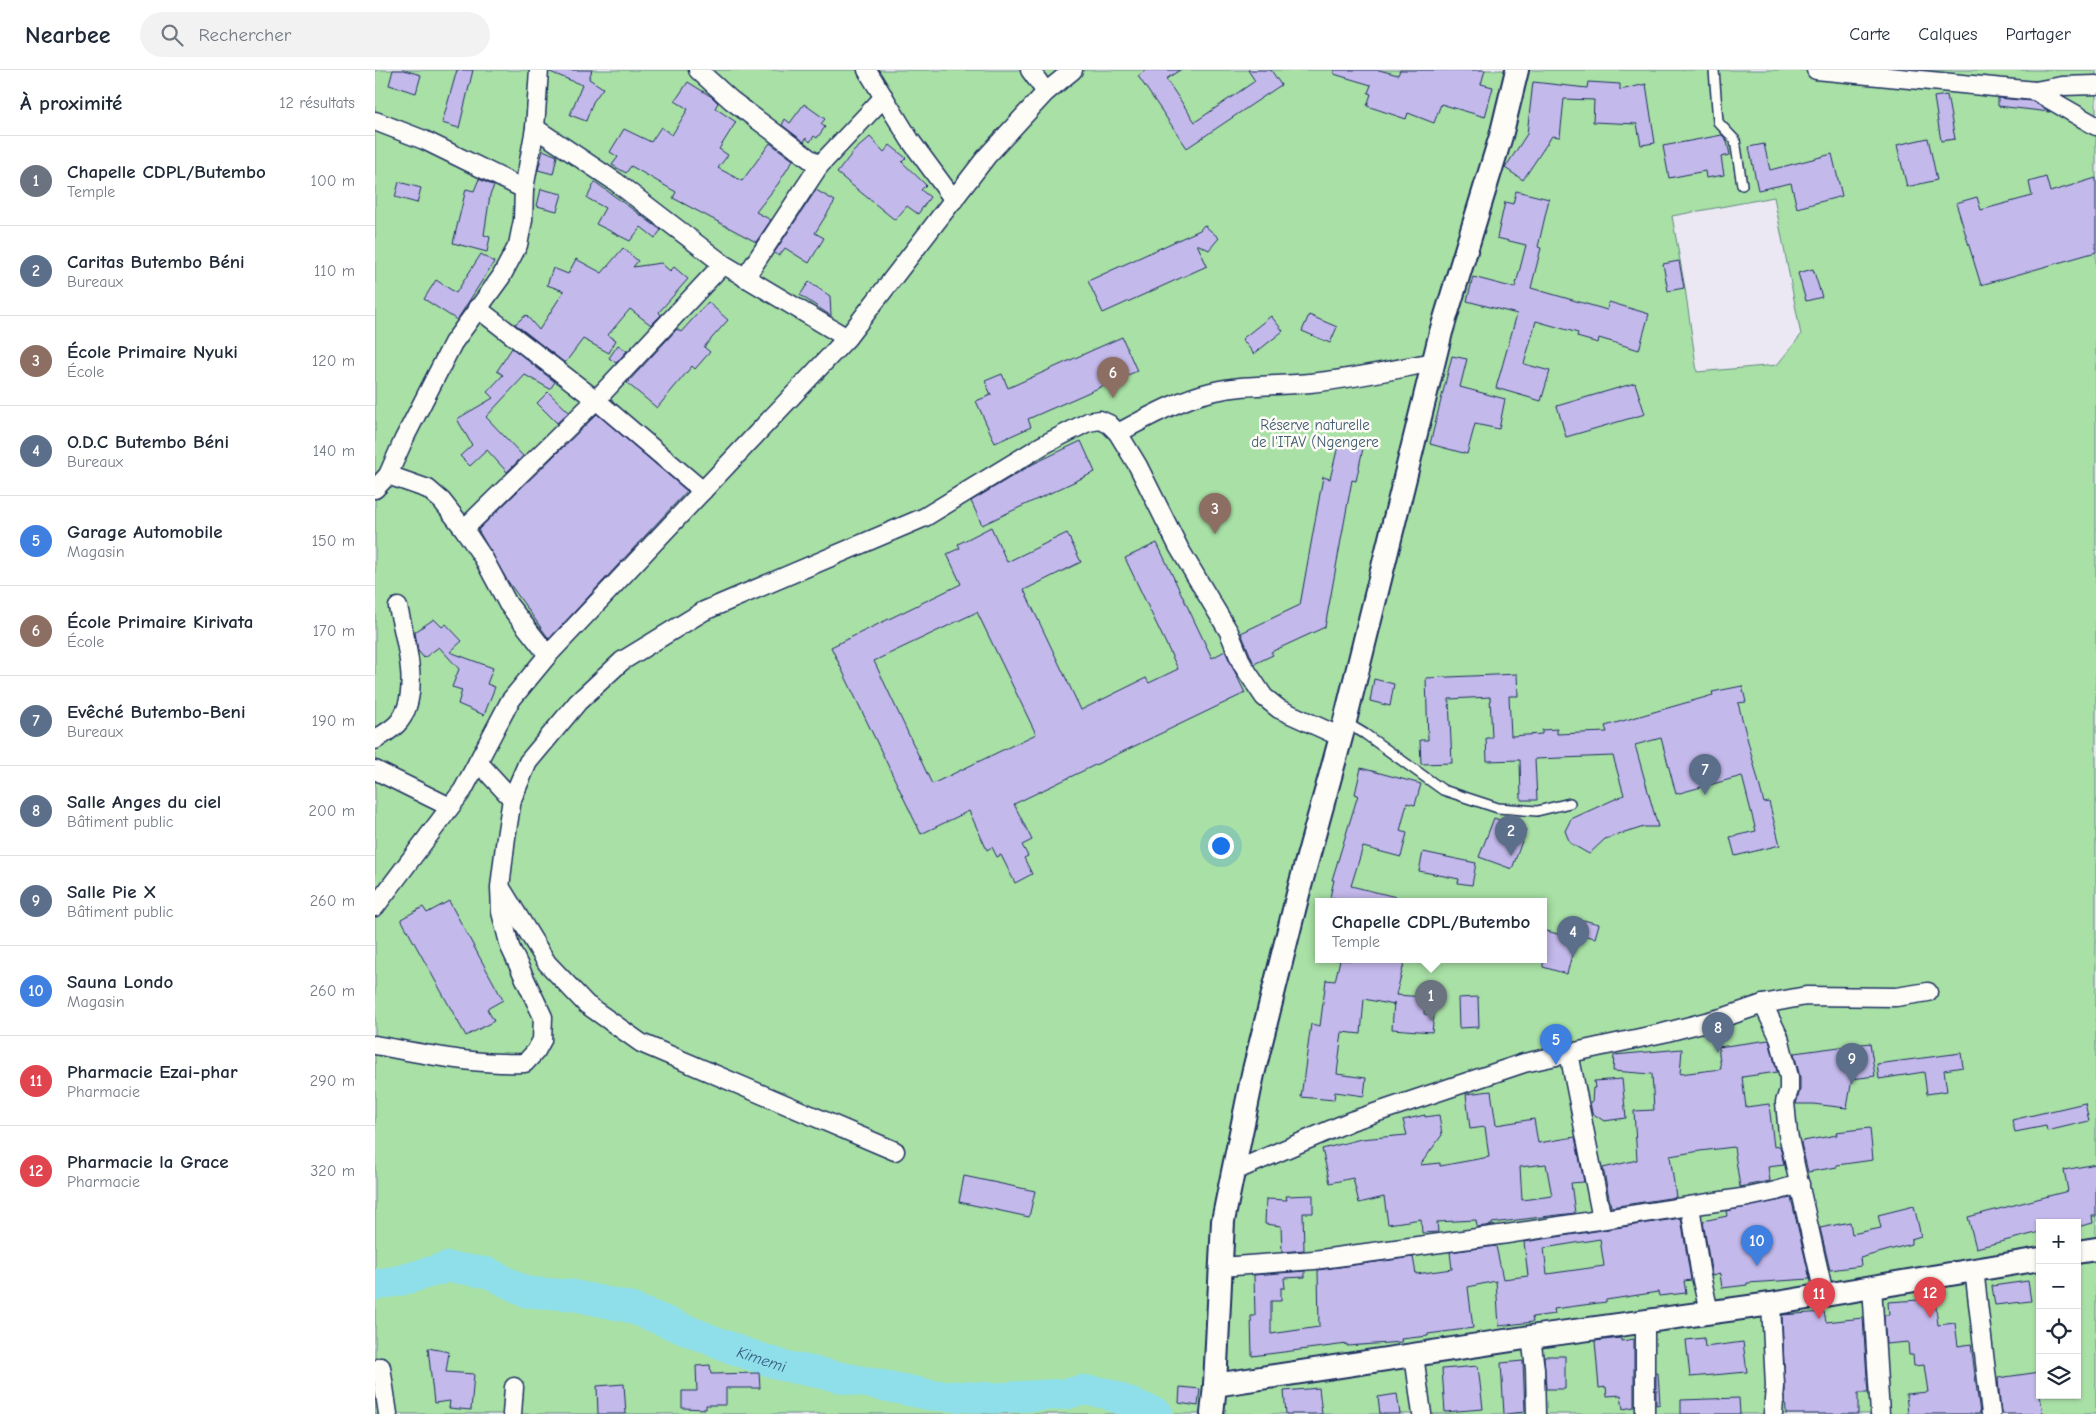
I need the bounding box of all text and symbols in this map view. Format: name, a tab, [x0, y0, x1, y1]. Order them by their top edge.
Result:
search box	[140, 12, 490, 57]
text: Nearbee	[25, 21, 110, 49]
icon: search	[158, 21, 186, 49]
text: Rechercher	[198, 24, 291, 46]
text: Carte	[1849, 24, 1890, 45]
text: Calques	[1918, 24, 1978, 45]
text: Partager	[2006, 24, 2071, 45]
text: À proximité	[20, 91, 122, 115]
text: 12 résultats	[279, 94, 355, 112]
text: Chapelle CDPL/Butembo	[67, 161, 266, 183]
text: 1	[33, 172, 39, 190]
text: 100 m	[311, 172, 355, 190]
text: Temple	[67, 183, 115, 201]
text: Caritas Butembo Béni	[67, 251, 245, 273]
text: 2	[32, 262, 40, 280]
text: 110 m	[314, 262, 355, 280]
text: Bureaux	[67, 273, 123, 291]
text: École Primaire Nyuki	[67, 341, 238, 363]
text: 3	[32, 352, 40, 370]
text: 120 m	[312, 352, 355, 370]
pin: 6	[1097, 357, 1129, 398]
text: École	[67, 363, 104, 381]
park label: Réserve naturelle de l'ITAV (Ngengere	[1251, 416, 1379, 451]
text: O.D.C Butembo Béni	[67, 431, 229, 453]
text: 4	[32, 442, 40, 460]
text: 140 m	[313, 442, 355, 460]
text: Bureaux	[67, 453, 123, 471]
pin: 3	[1199, 493, 1231, 534]
text: Garage Automobile	[67, 521, 223, 543]
text: 5	[32, 532, 40, 550]
text: 150 m	[312, 532, 355, 550]
text: Magasin	[67, 543, 125, 561]
text: École Primaire Kirivata	[67, 611, 253, 633]
text: 6	[32, 622, 40, 640]
text: 170 m	[313, 622, 355, 640]
text: École	[67, 633, 104, 651]
text: Evêché Butembo-Beni	[67, 701, 246, 723]
text: 7	[32, 712, 40, 730]
text: 190 m	[312, 712, 355, 730]
text: Bureaux	[67, 723, 123, 741]
pin: 7	[1689, 754, 1721, 795]
text: Salle Anges du ciel	[67, 791, 221, 813]
text: 8	[32, 802, 40, 820]
text: 200 m	[309, 802, 355, 820]
text: Bâtiment public	[67, 813, 173, 831]
pin: 2	[1495, 815, 1527, 856]
your location	[1208, 833, 1234, 859]
text: Salle Pie X	[67, 881, 157, 903]
text: 9	[32, 892, 40, 910]
text: 260 m	[310, 892, 355, 910]
popup	[1315, 898, 1547, 963]
text: Bâtiment public	[67, 903, 173, 921]
text: Chapelle CDPL/Butembo	[1332, 911, 1530, 933]
pin: 4	[1557, 916, 1589, 957]
text: Temple	[1332, 933, 1380, 951]
text: Sauna Londo	[67, 971, 173, 993]
pin: 1	[1415, 980, 1447, 1021]
text: 10	[28, 982, 44, 1000]
text: 260 m	[310, 982, 355, 1000]
text: Magasin	[67, 993, 125, 1011]
pin: 8	[1702, 1012, 1734, 1053]
pin: 5	[1540, 1024, 1572, 1065]
pin: 9	[1836, 1043, 1868, 1084]
text: Pharmacie Ezai-phar	[67, 1061, 238, 1083]
text: 11	[30, 1072, 42, 1090]
text: 290 m	[310, 1072, 355, 1090]
text: Pharmacie	[67, 1083, 140, 1101]
text: Pharmacie la Grace	[67, 1151, 229, 1173]
text: 12	[29, 1162, 43, 1180]
text: 320 m	[310, 1162, 355, 1180]
text: Pharmacie	[67, 1173, 140, 1191]
map controls	[2036, 1219, 2081, 1399]
button: +	[2036, 1219, 2081, 1264]
pin: 10	[1741, 1225, 1773, 1266]
button: −	[2036, 1264, 2081, 1309]
pin: 12	[1914, 1277, 1946, 1318]
pin: 11	[1803, 1278, 1835, 1319]
button: locate	[2036, 1309, 2081, 1354]
water label: Kimemi	[734, 1343, 788, 1376]
button: layers	[2036, 1354, 2081, 1399]

